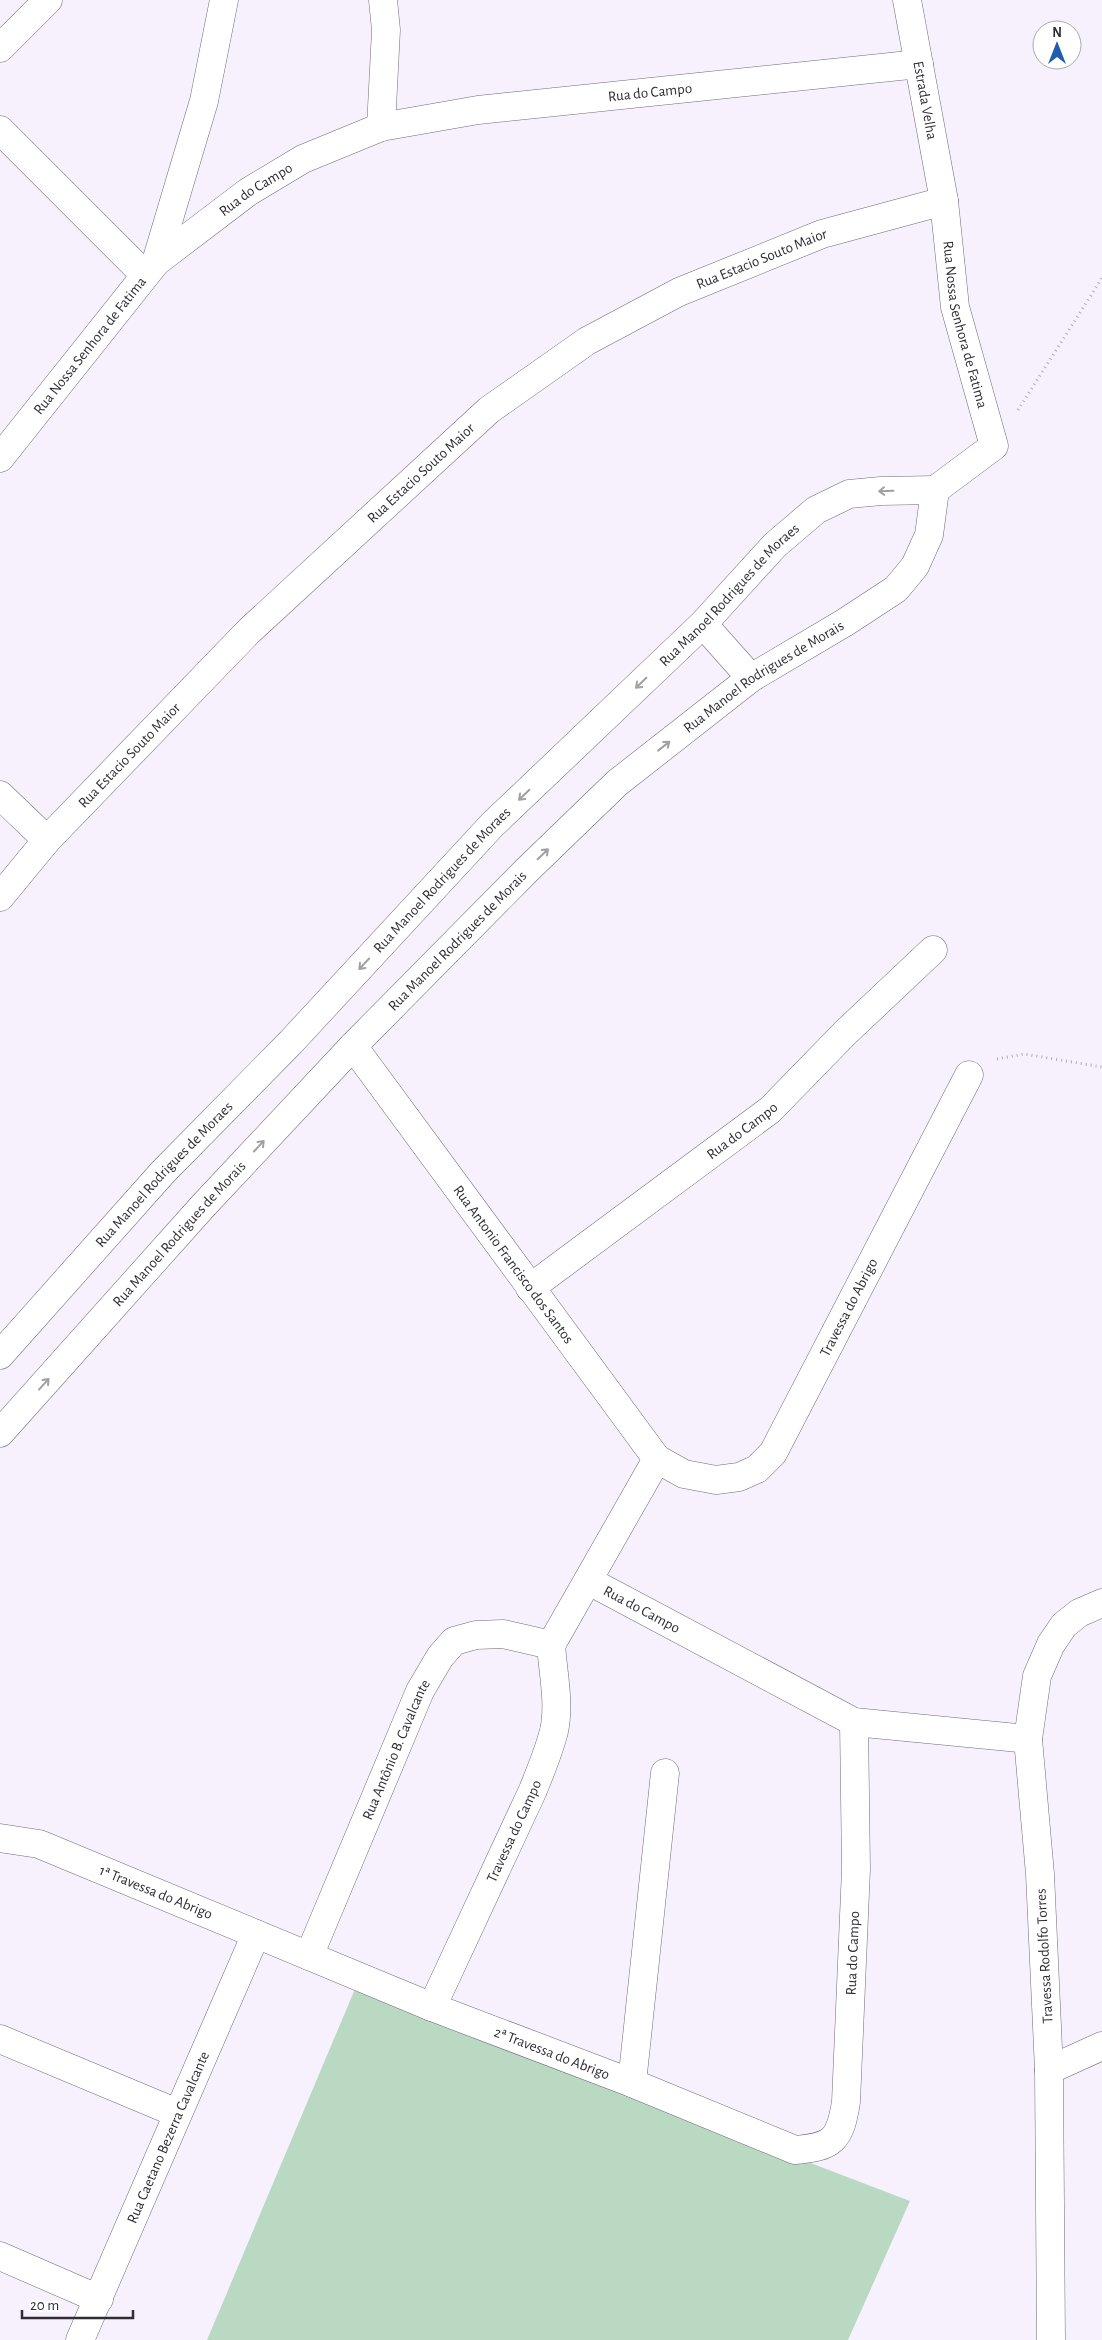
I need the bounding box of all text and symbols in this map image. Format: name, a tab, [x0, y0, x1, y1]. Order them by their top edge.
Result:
north arrow	[1032, 20, 1082, 70]
text: N	[1052, 26, 1062, 40]
street label: Estrada Velha	[910, 60, 940, 141]
street label: Rua do Campo	[607, 81, 693, 104]
street label: Rua do Campo	[216, 160, 295, 219]
street label: Rua Estacio Souto Maior	[694, 226, 829, 292]
street label: Rua Nossa Senhora de Fatima	[940, 240, 990, 410]
street label: Rua Nossa Senhora de Fatima	[31, 274, 149, 417]
street label: Rua Estacio Souto Maior	[365, 420, 478, 526]
one-way arrow	[879, 486, 895, 496]
street label: Rua Manoel Rodrigues de Moraes	[657, 521, 802, 669]
street label: Rua Manoel Rodrigues de Morais	[681, 618, 847, 736]
one-way arrow	[635, 677, 648, 689]
street label: Rua Estacio Souto Maior	[76, 700, 183, 811]
one-way arrow	[657, 741, 671, 751]
one-way arrow	[517, 789, 530, 801]
street label: Rua Manoel Rodrigues de Moraes	[371, 805, 514, 956]
one-way arrow	[537, 848, 549, 860]
street label: Rua Manoel Rodrigues de Morais	[385, 868, 530, 1014]
one-way arrow	[358, 957, 370, 970]
street label: Rua Manoel Rodrigues de Moraes	[93, 1099, 236, 1250]
street label: Rua do Campo	[704, 1100, 781, 1162]
one-way arrow	[253, 1140, 265, 1153]
street label: Rua Manoel Rodrigues de Morais	[110, 1159, 249, 1309]
street label: Rua Antonio Francisco dos Santos	[450, 1183, 576, 1346]
street label: Travessa do Abrigo	[817, 1256, 881, 1359]
one-way arrow	[38, 1377, 50, 1390]
street label: Rua do Campo	[601, 1583, 683, 1636]
street label: Rua Antônio B. Cavalcante	[360, 1677, 433, 1822]
street label: Travessa do Campo	[484, 1778, 544, 1885]
street label: 1ª Travessa do Abrigo	[97, 1863, 215, 1922]
street label: Travessa Rodolfo Torres	[1033, 1888, 1056, 2024]
street label: Rua do Campo	[844, 1911, 862, 1996]
street label: 2ª Travessa do Abrigo	[492, 2025, 612, 2082]
street label: Rua Caetano Bezerra Cavalcante	[125, 2049, 212, 2226]
scale bar	[22, 2288, 134, 2320]
text: 20 m	[30, 2298, 59, 2313]

